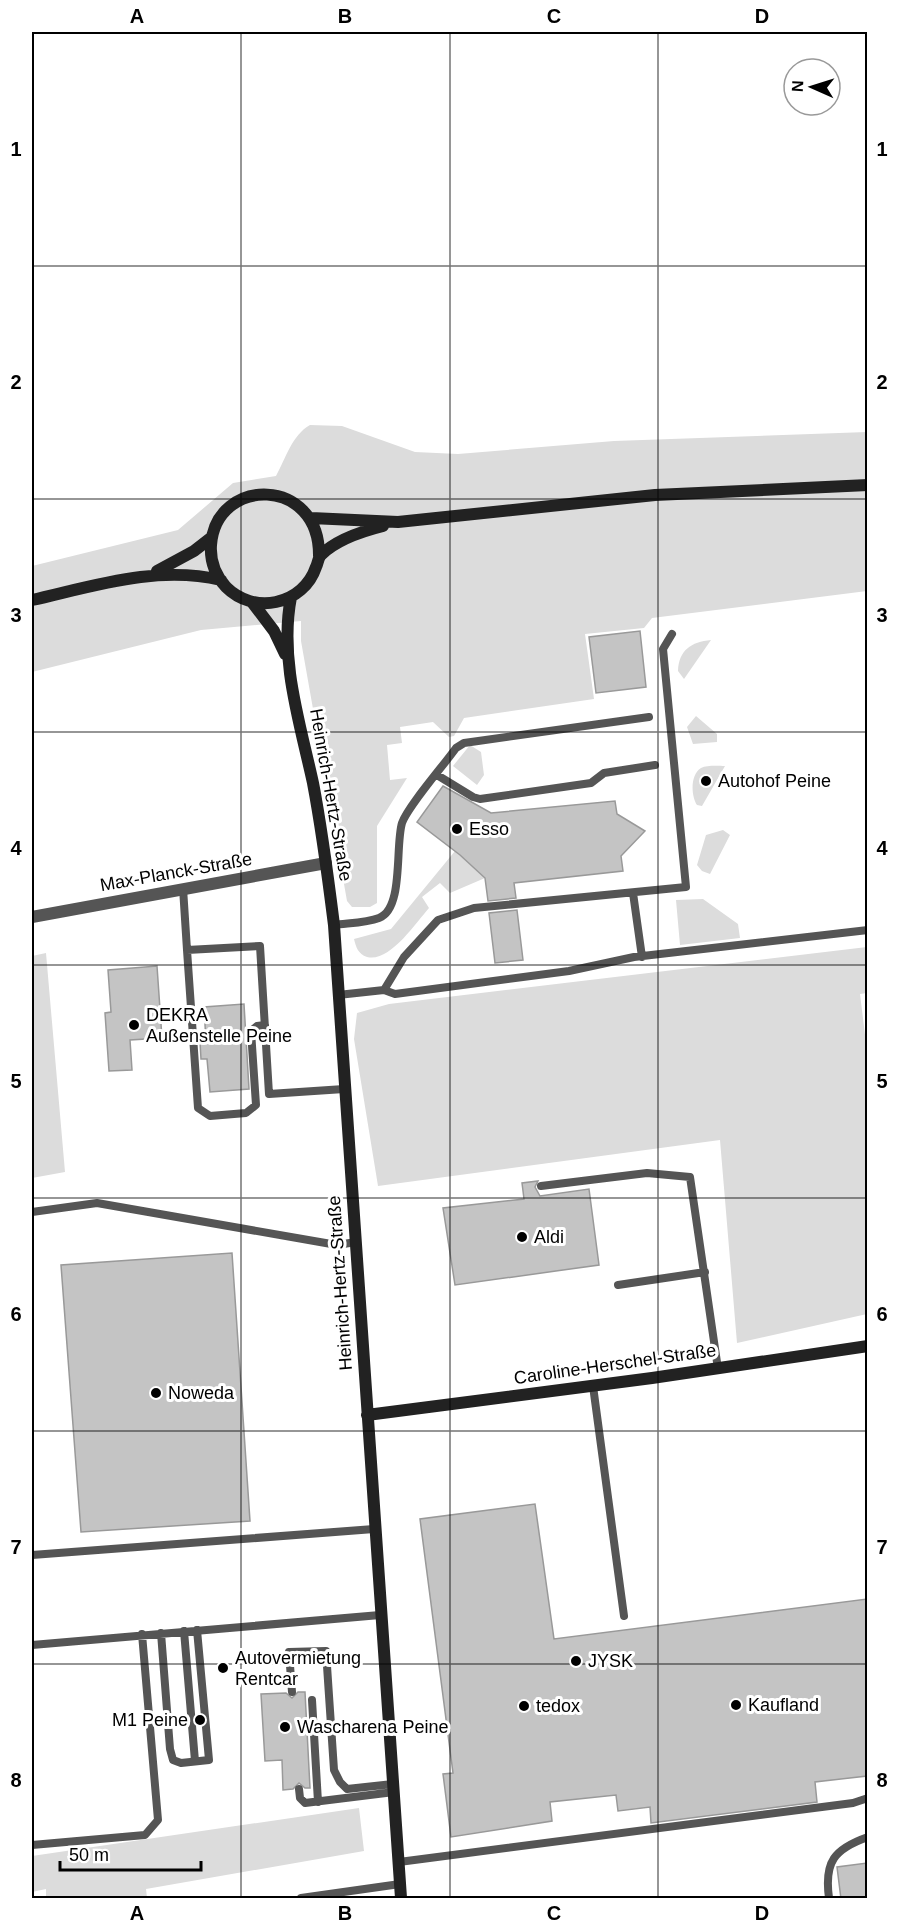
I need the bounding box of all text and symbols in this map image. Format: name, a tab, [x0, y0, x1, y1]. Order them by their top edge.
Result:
text: A	[130, 5, 144, 27]
text: B	[338, 5, 352, 27]
text: C	[547, 5, 561, 27]
text: D	[755, 5, 769, 27]
north arrow	[782, 57, 842, 117]
text: N	[789, 80, 806, 92]
text: 1	[10, 138, 22, 160]
text: 1	[876, 138, 888, 160]
text: 2	[10, 371, 22, 393]
text: 2	[876, 371, 888, 393]
text: 3	[10, 604, 22, 626]
text: 3	[876, 604, 888, 626]
street label: Heinrich-Hertz-Straße	[306, 707, 356, 883]
place label: Autohof Peine	[718, 771, 831, 791]
marker: Autohof Peine	[699, 774, 713, 788]
place label: Esso	[469, 819, 509, 839]
marker: Esso	[450, 822, 464, 836]
text: 4	[10, 837, 22, 859]
text: 4	[876, 837, 888, 859]
street label: Max-Planck-Straße	[98, 849, 254, 895]
place label: DEKRA Außenstelle Peine	[146, 1005, 292, 1046]
marker: DEKRA Außenstelle Peine	[127, 1018, 141, 1032]
text: 5	[10, 1070, 22, 1092]
text: 5	[876, 1070, 888, 1092]
street label: Heinrich-Hertz-Straße	[324, 1195, 356, 1371]
place label: Aldi	[534, 1227, 564, 1247]
marker: Aldi	[515, 1230, 529, 1244]
text: 6	[10, 1303, 22, 1325]
text: 6	[876, 1303, 888, 1325]
street label: Caroline-Herschel-Straße	[513, 1340, 717, 1388]
place label: Noweda	[168, 1383, 235, 1403]
marker: Noweda	[149, 1386, 163, 1400]
text: 7	[10, 1536, 22, 1558]
text: 7	[876, 1536, 888, 1558]
place label: Autovermietung Rentcar	[235, 1648, 361, 1689]
place label: JYSK	[588, 1651, 633, 1671]
marker: JYSK	[569, 1654, 583, 1668]
marker: Autovermietung Rentcar	[216, 1661, 230, 1675]
place label: Kaufland	[748, 1695, 819, 1715]
place label: tedox	[536, 1696, 580, 1716]
marker: Kaufland	[729, 1698, 743, 1712]
marker: tedox	[517, 1699, 531, 1713]
place label: M1 Peine	[112, 1710, 188, 1730]
marker: M1 Peine	[193, 1713, 207, 1727]
place label: Wascharena Peine	[297, 1717, 448, 1737]
marker: Wascharena Peine	[278, 1720, 292, 1734]
text: 8	[10, 1769, 22, 1791]
text: 8	[876, 1769, 888, 1791]
scale bar	[60, 1834, 201, 1872]
text: 50 m	[69, 1845, 109, 1865]
text: A	[130, 1902, 144, 1924]
text: B	[338, 1902, 352, 1924]
text: C	[547, 1902, 561, 1924]
text: D	[755, 1902, 769, 1924]

